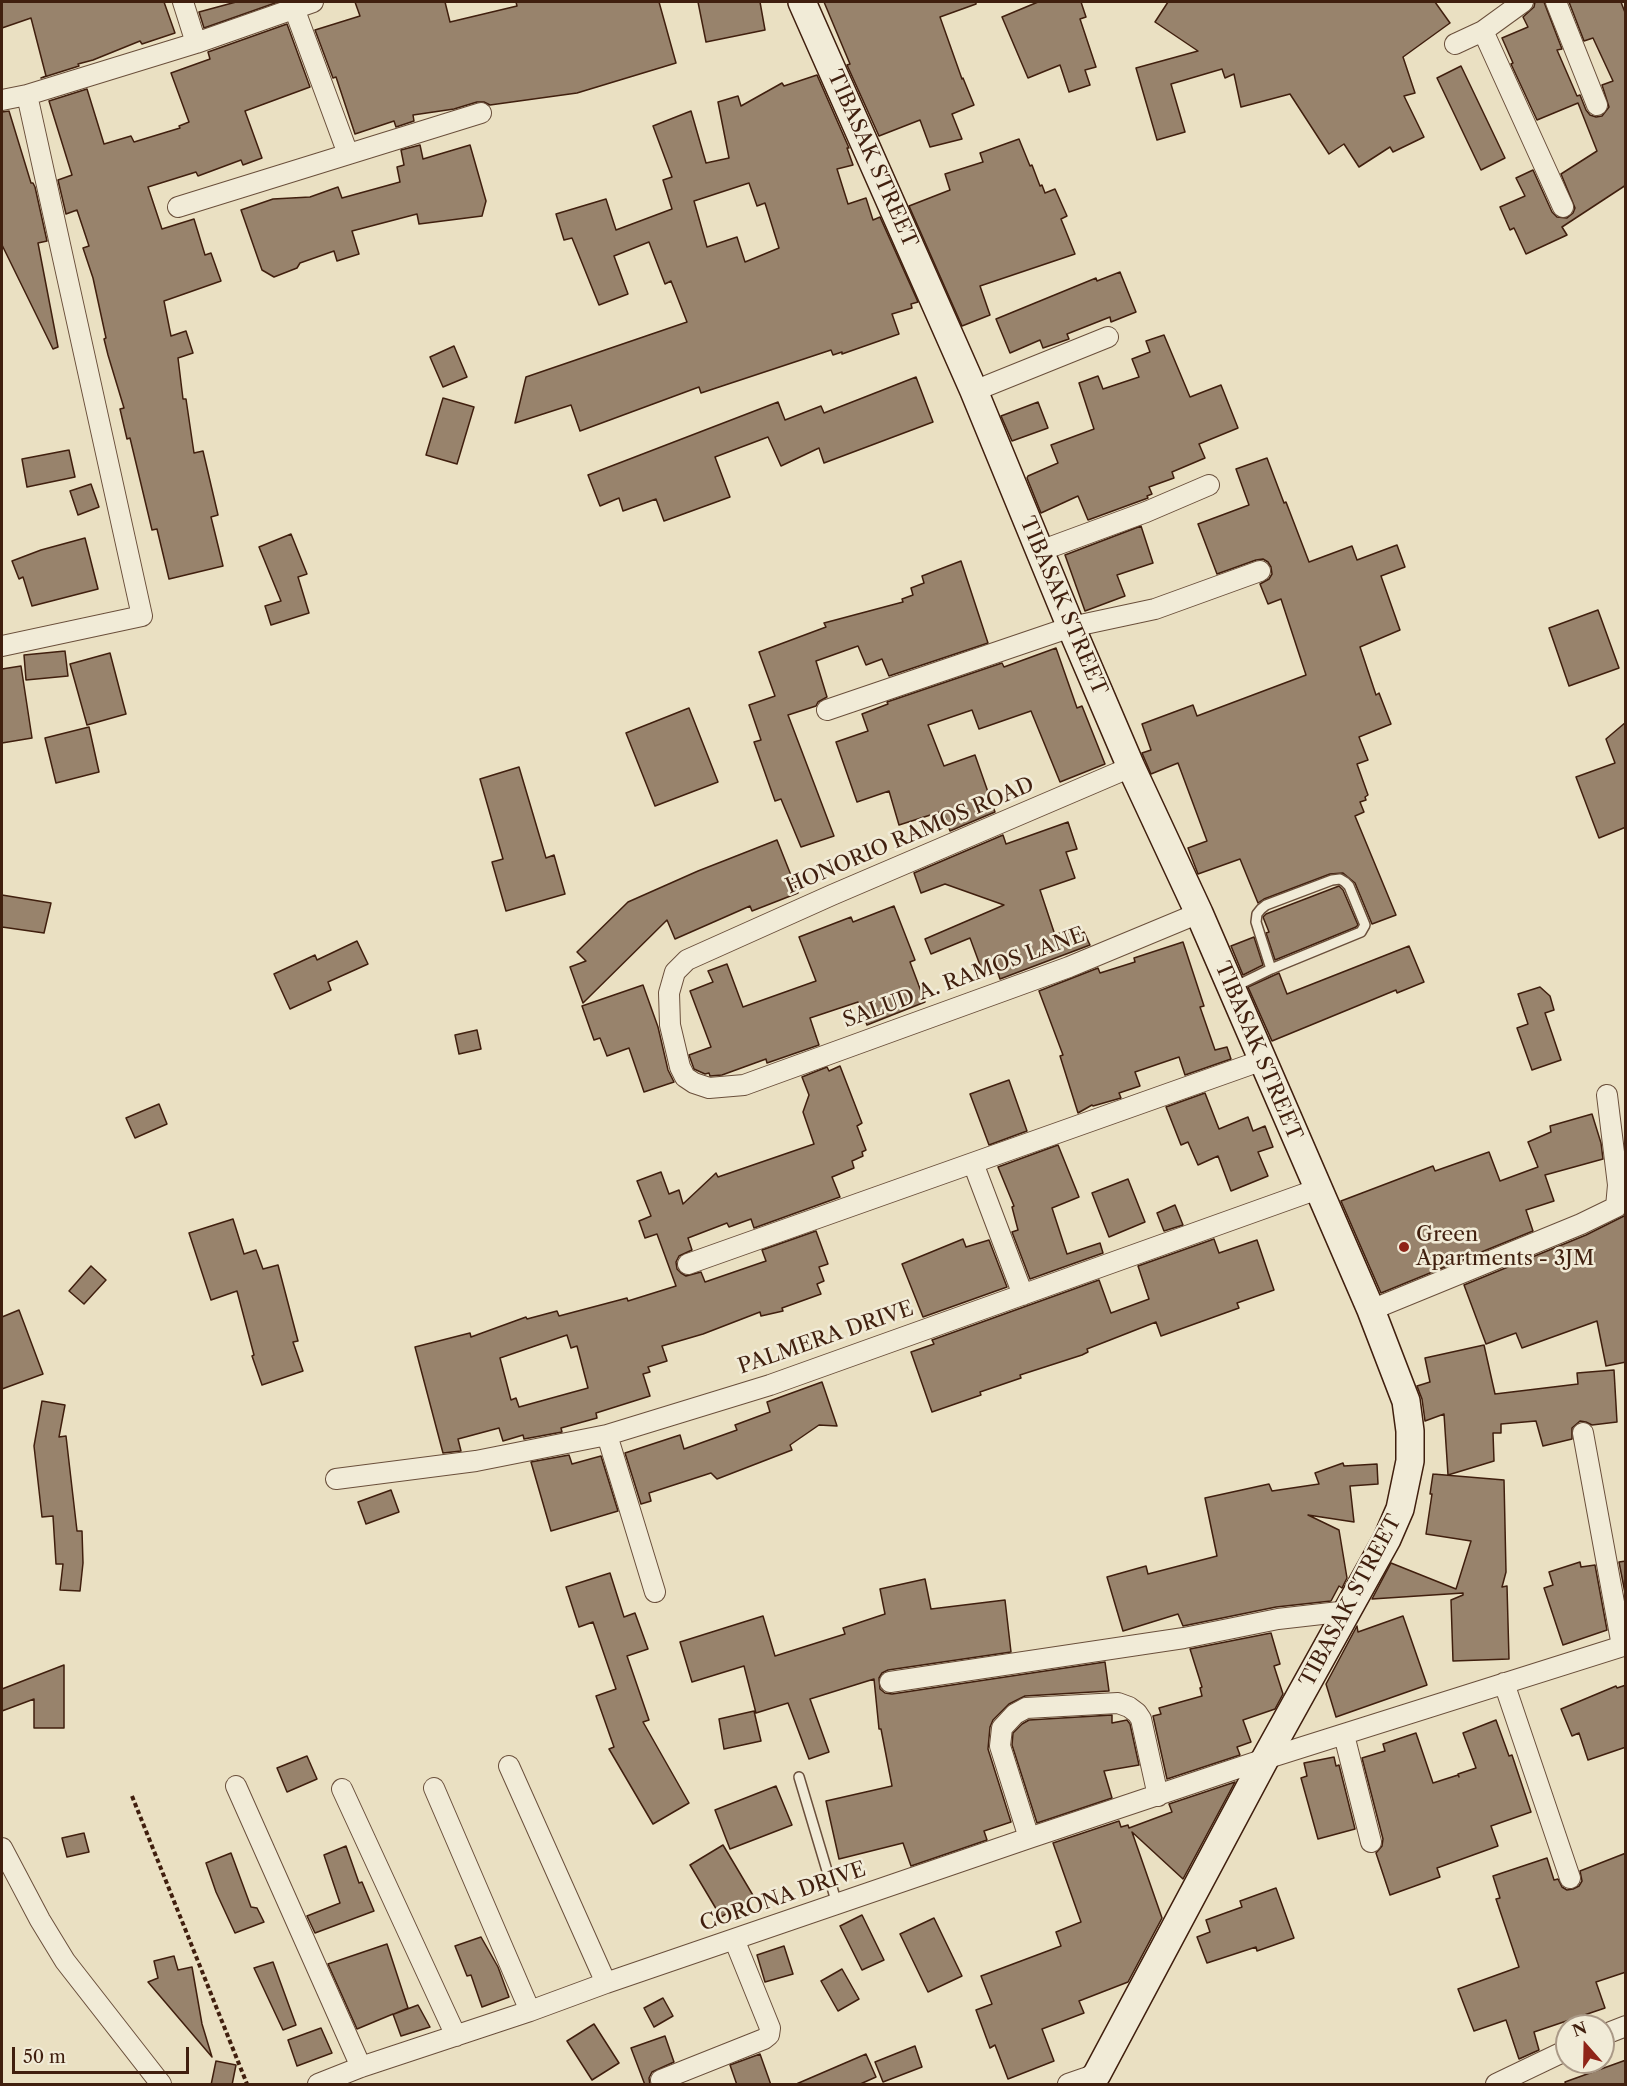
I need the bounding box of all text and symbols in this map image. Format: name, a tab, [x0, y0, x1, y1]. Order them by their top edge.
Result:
street label: TIBASAK STREET	[822, 66, 922, 252]
street label: TIBASAK STREET	[1014, 513, 1112, 699]
street label: HONORIO RAMOS ROAD	[782, 772, 1038, 900]
street label: SALUD A. RAMOS LANE	[840, 922, 1088, 1034]
street label: TIBASAK STREET	[1209, 958, 1307, 1144]
place label: Green Apartments - 3JM	[1416, 1222, 1594, 1272]
marker: Green Apartments - 3JM	[1397, 1240, 1411, 1254]
street label: PALMERA DRIVE	[735, 1296, 917, 1380]
street label: TIBASAK STREET	[1295, 1511, 1407, 1691]
street label: CORONA DRIVE	[697, 1857, 869, 1937]
north arrow	[1555, 2014, 1615, 2074]
text: N	[1570, 2017, 1589, 2041]
scale bar	[15, 2035, 192, 2073]
text: 50 m	[23, 2046, 66, 2068]

